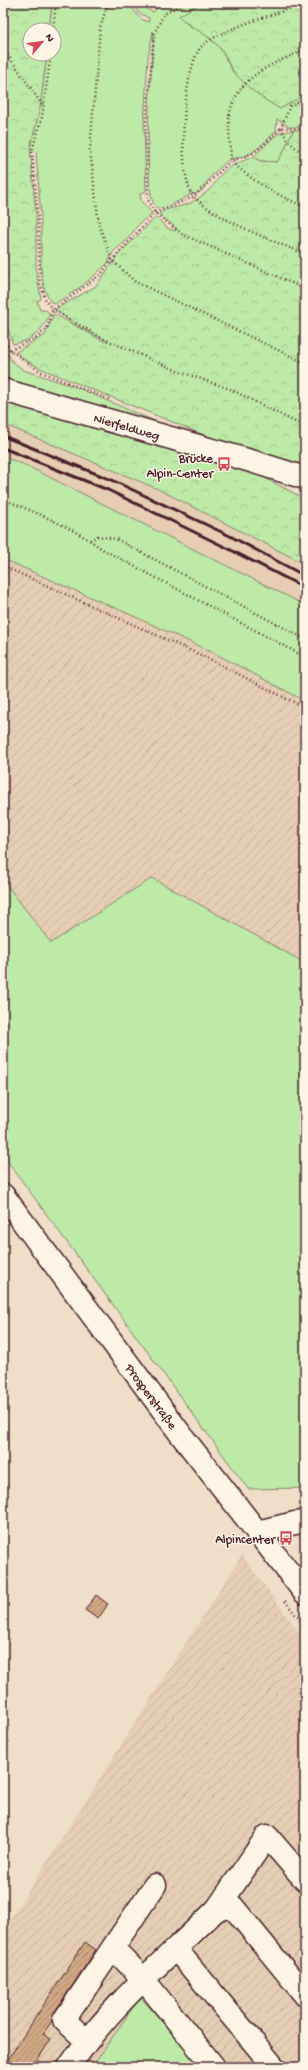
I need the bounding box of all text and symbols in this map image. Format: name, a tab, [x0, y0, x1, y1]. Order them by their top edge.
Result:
north arrow	[22, 22, 62, 62]
text: N	[42, 32, 56, 44]
street label: Nierfeldweg	[92, 411, 161, 444]
place label: Brücke Alpin-Center	[146, 452, 214, 482]
bus stop icon: Brücke Alpin-Center	[216, 456, 232, 472]
street label: Prosperstraße	[120, 1361, 179, 1433]
bus stop icon: Alpincenter	[278, 1530, 294, 1546]
place label: Alpincenter	[215, 1533, 276, 1548]

